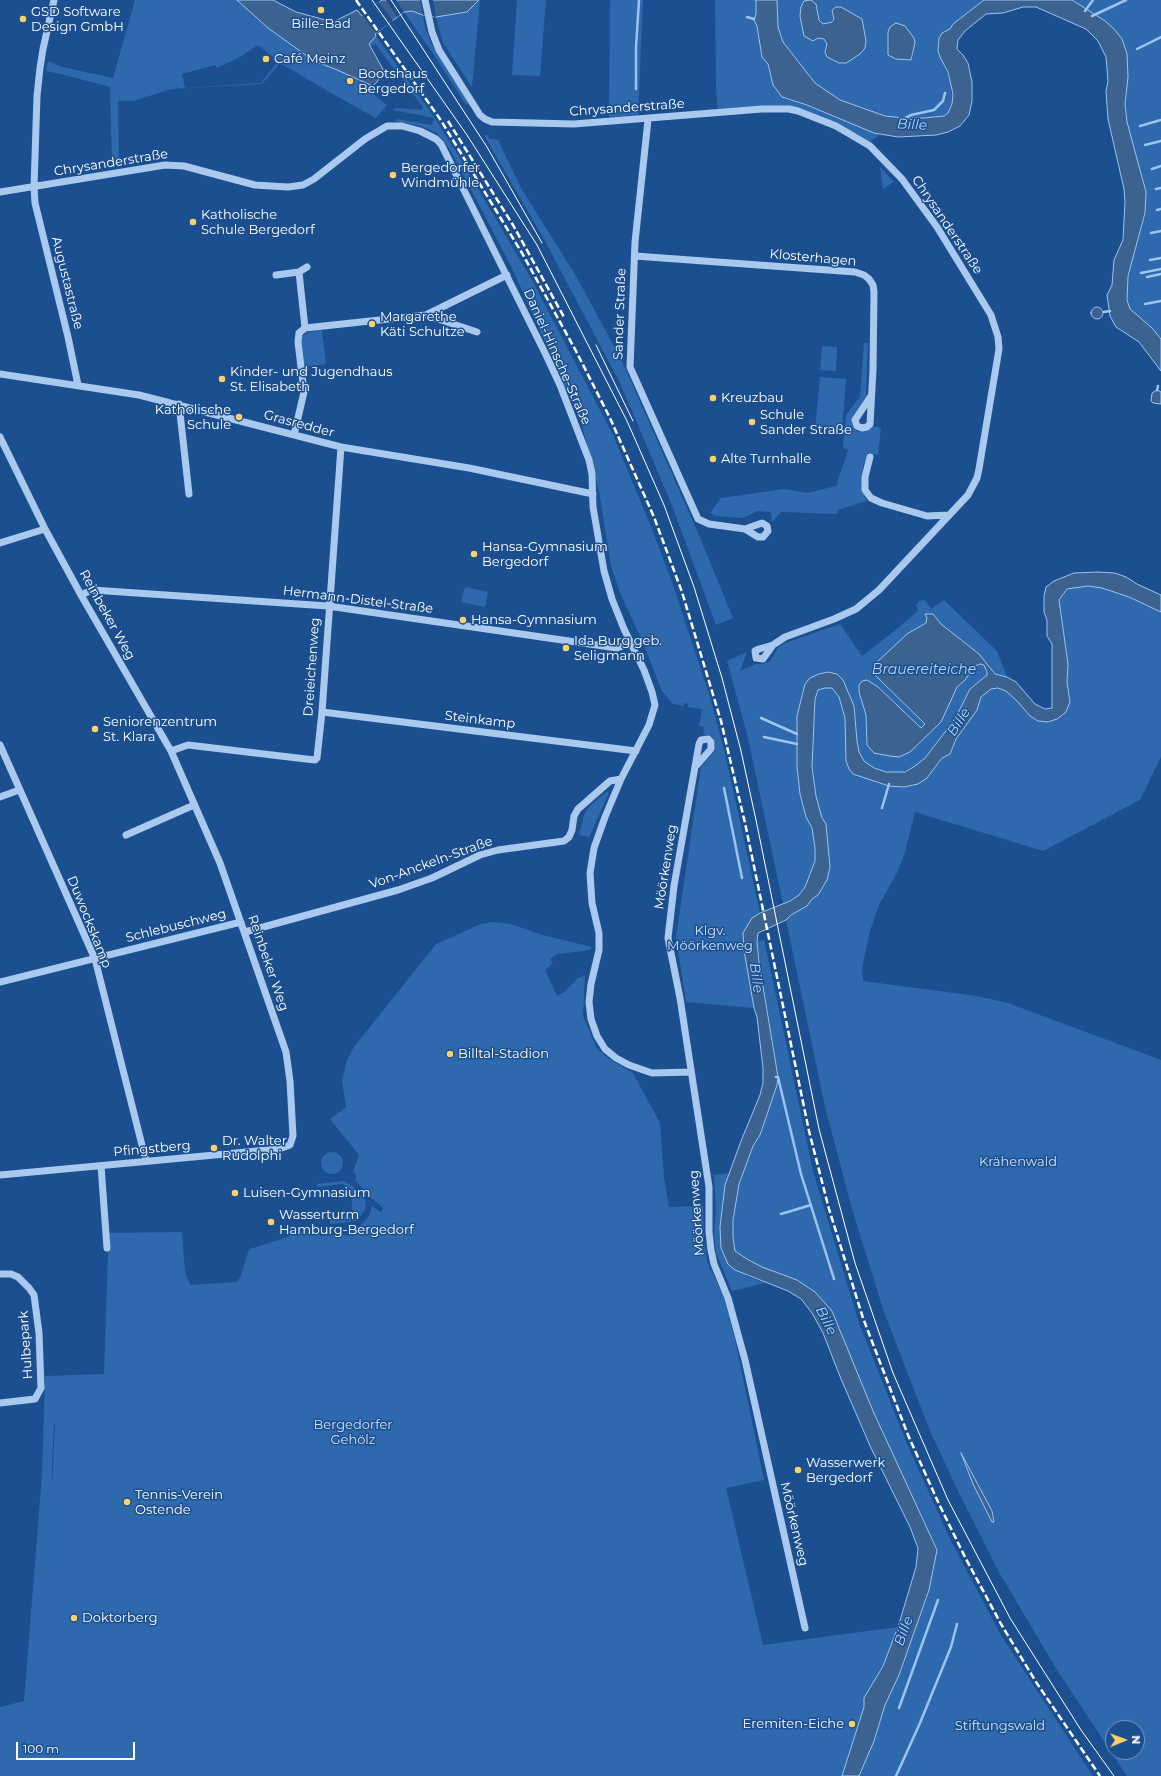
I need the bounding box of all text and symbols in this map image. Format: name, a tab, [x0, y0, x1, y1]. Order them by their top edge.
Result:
place label: GSD Software Design GmbH	[31, 4, 124, 35]
marker: Bille-Bad	[316, 5, 326, 15]
marker: GSD Software Design GmbH	[18, 14, 28, 24]
place label: Bille-Bad	[291, 16, 351, 32]
place label: Café Meinz	[274, 51, 346, 67]
marker: Café Meinz	[261, 54, 271, 64]
place label: Bootshaus Bergedorf	[358, 66, 427, 97]
marker: Bootshaus Bergedorf	[345, 76, 355, 86]
street label: Chrysanderstraße	[569, 96, 685, 120]
water label: Bille	[896, 116, 928, 134]
street label: Chrysanderstraße	[53, 146, 169, 180]
place label: Bergedorfer Windmühle	[401, 160, 480, 191]
marker: Bergedorfer Windmühle	[388, 170, 398, 180]
street label: Chrysanderstraße	[908, 173, 986, 277]
place label: Katholische Schule Bergedorf	[201, 207, 315, 238]
marker: Katholische Schule Bergedorf	[188, 217, 198, 227]
street label: Augustastraße	[48, 235, 86, 331]
street label: Klosterhagen	[769, 246, 857, 270]
street label: Sander Straße	[611, 268, 629, 360]
street label: Daniel-Hinsche-Straße	[520, 287, 594, 427]
place label: Margarethe Käti Schultze	[380, 309, 465, 340]
marker: Margarethe Käti Schultze	[367, 319, 377, 329]
place label: Kinder- und Jugendhaus St. Elisabeth	[230, 364, 393, 395]
marker: Kinder- und Jugendhaus St. Elisabeth	[217, 374, 227, 384]
place label: Kreuzbau	[721, 390, 784, 406]
marker: Kreuzbau	[708, 393, 718, 403]
place label: Katholische Schule	[155, 402, 231, 433]
street label: Grasredder	[262, 407, 336, 441]
place label: Schule Sander Straße	[760, 407, 852, 438]
marker: Katholische Schule	[234, 412, 244, 422]
marker: Schule Sander Straße	[747, 417, 757, 427]
place label: Alte Turnhalle	[721, 451, 811, 467]
marker: Alte Turnhalle	[708, 454, 718, 464]
place label: Hansa-Gymnasium Bergedorf	[482, 539, 608, 570]
marker: Hansa-Gymnasium Bergedorf	[469, 549, 479, 559]
street label: Reinbeker Weg	[76, 567, 138, 663]
street label: Hermann-Distel-Straße	[282, 583, 434, 617]
place label: Hansa-Gymnasium	[471, 612, 597, 628]
marker: Hansa-Gymnasium	[458, 615, 468, 625]
street label: Dreieichenweg	[301, 617, 323, 717]
place label: Ida Burg geb. Seligmann	[574, 633, 662, 664]
marker: Ida Burg geb. Seligmann	[561, 643, 571, 653]
water label: Brauereiteiche	[872, 662, 976, 678]
water label: Bille	[944, 705, 974, 739]
street label: Steinkamp	[444, 708, 516, 732]
place label: Seniorenzentrum St. Klara	[103, 714, 217, 745]
marker: Seniorenzentrum St. Klara	[90, 724, 100, 734]
street label: Möörkenweg	[652, 823, 680, 911]
street label: Von-Anckeln-Straße	[367, 833, 495, 893]
street label: Duwockskamp	[63, 874, 115, 970]
street label: Schlebuschweg	[124, 906, 228, 946]
street label: Reinbeker Weg	[244, 913, 292, 1013]
park label: Klgv. Möörkenweg	[667, 923, 753, 954]
water label: Bille	[746, 962, 766, 994]
place label: Billtal-Stadion	[458, 1046, 549, 1062]
marker: Billtal-Stadion	[445, 1049, 455, 1059]
place label: Dr. Walter Rudolphi	[222, 1133, 287, 1164]
street label: Pfingstberg	[113, 1138, 191, 1160]
marker: Dr. Walter Rudolphi	[209, 1143, 219, 1153]
park label: Krähenwald	[979, 1154, 1057, 1170]
street label: Möörkenweg	[686, 1170, 708, 1256]
place label: Luisen-Gymnasium	[243, 1185, 371, 1201]
marker: Luisen-Gymnasium	[230, 1188, 240, 1198]
place label: Wasserturm Hamburg-Bergedorf	[279, 1207, 414, 1238]
marker: Wasserturm Hamburg-Bergedorf	[266, 1217, 276, 1227]
water label: Bille	[812, 1304, 840, 1338]
street label: Hulbepark	[16, 1310, 36, 1380]
park label: Bergedorfer Gehölz	[314, 1417, 392, 1448]
place label: Wasserwerk Bergedorf	[806, 1455, 885, 1486]
marker: Wasserwerk Bergedorf	[793, 1465, 803, 1475]
street label: Möörkenweg	[777, 1480, 811, 1568]
place label: Tennis-Verein Ostende	[135, 1487, 223, 1518]
marker: Tennis-Verein Ostende	[122, 1497, 132, 1507]
place label: Doktorberg	[82, 1610, 158, 1626]
marker: Doktorberg	[69, 1613, 79, 1623]
water label: Bille	[891, 1614, 917, 1648]
place label: Eremiten-Eiche	[743, 1716, 844, 1732]
park label: Stiftungswald	[955, 1718, 1045, 1734]
marker: Eremiten-Eiche	[847, 1719, 857, 1729]
north arrow	[1105, 1720, 1145, 1760]
scale bar	[18, 1734, 137, 1760]
text: N	[1129, 1735, 1143, 1744]
text: 100 m	[23, 1741, 59, 1756]

